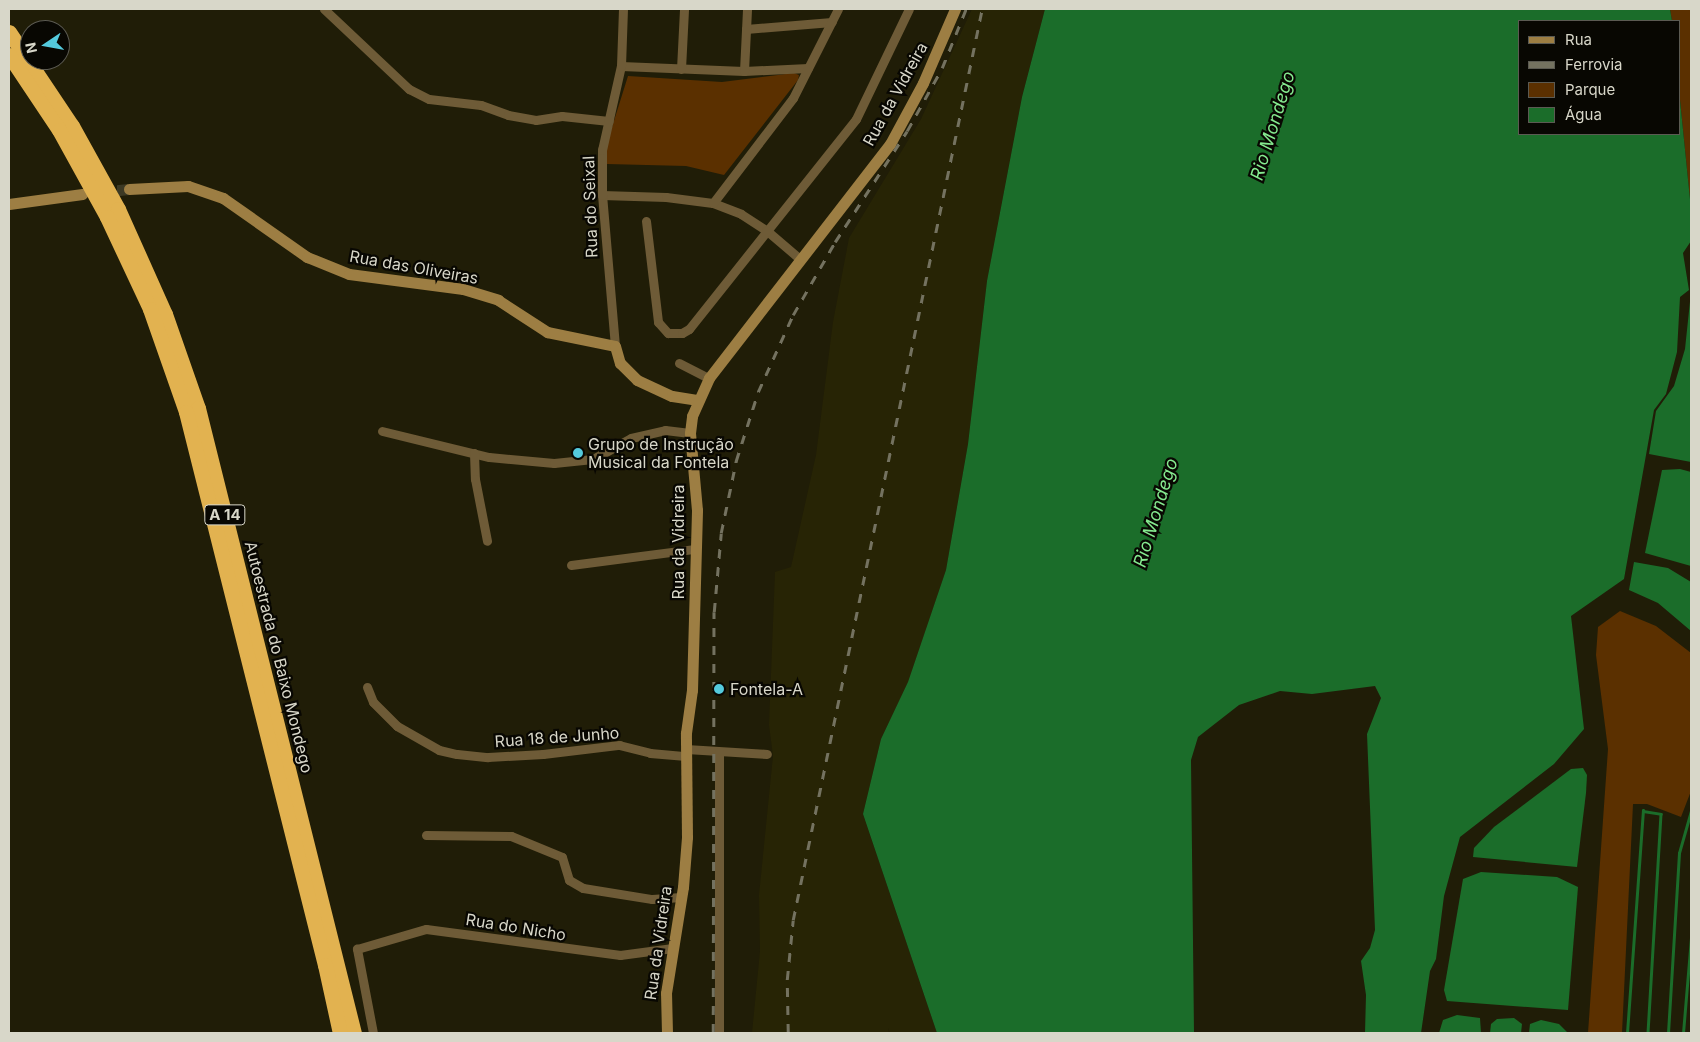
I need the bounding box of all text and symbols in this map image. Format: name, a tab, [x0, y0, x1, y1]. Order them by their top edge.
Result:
north arrow	[20, 20, 70, 70]
legend	[1518, 20, 1680, 135]
text: Rua	[1565, 30, 1592, 49]
street label: Rua da Vidreira	[859, 39, 931, 149]
text: N	[21, 41, 40, 55]
text: Ferrovia	[1565, 55, 1622, 74]
water label: Rio Mondego	[1246, 69, 1300, 183]
text: Parque	[1565, 80, 1615, 99]
text: Água	[1565, 105, 1602, 124]
street label: Rua do Seixal	[579, 156, 601, 258]
street label: Rua das Oliveiras	[348, 246, 480, 288]
place label: Grupo de Instrução Musical da Fontela	[588, 434, 734, 472]
marker: Grupo de Instrução Musical da Fontela	[572, 447, 584, 459]
water label: Rio Mondego	[1129, 456, 1183, 570]
street label: Rua da Vidreira	[668, 484, 688, 600]
road number: A 14	[204, 502, 246, 528]
street label: Autoestrada do Baixo Mondego	[241, 539, 317, 775]
place label: Fontela-A	[730, 679, 803, 699]
marker: Fontela-A	[712, 682, 726, 696]
street label: Rua 18 de Junho	[494, 723, 620, 751]
street label: Rua da Vidreira	[640, 885, 676, 1001]
street label: Rua do Nicho	[464, 910, 568, 944]

